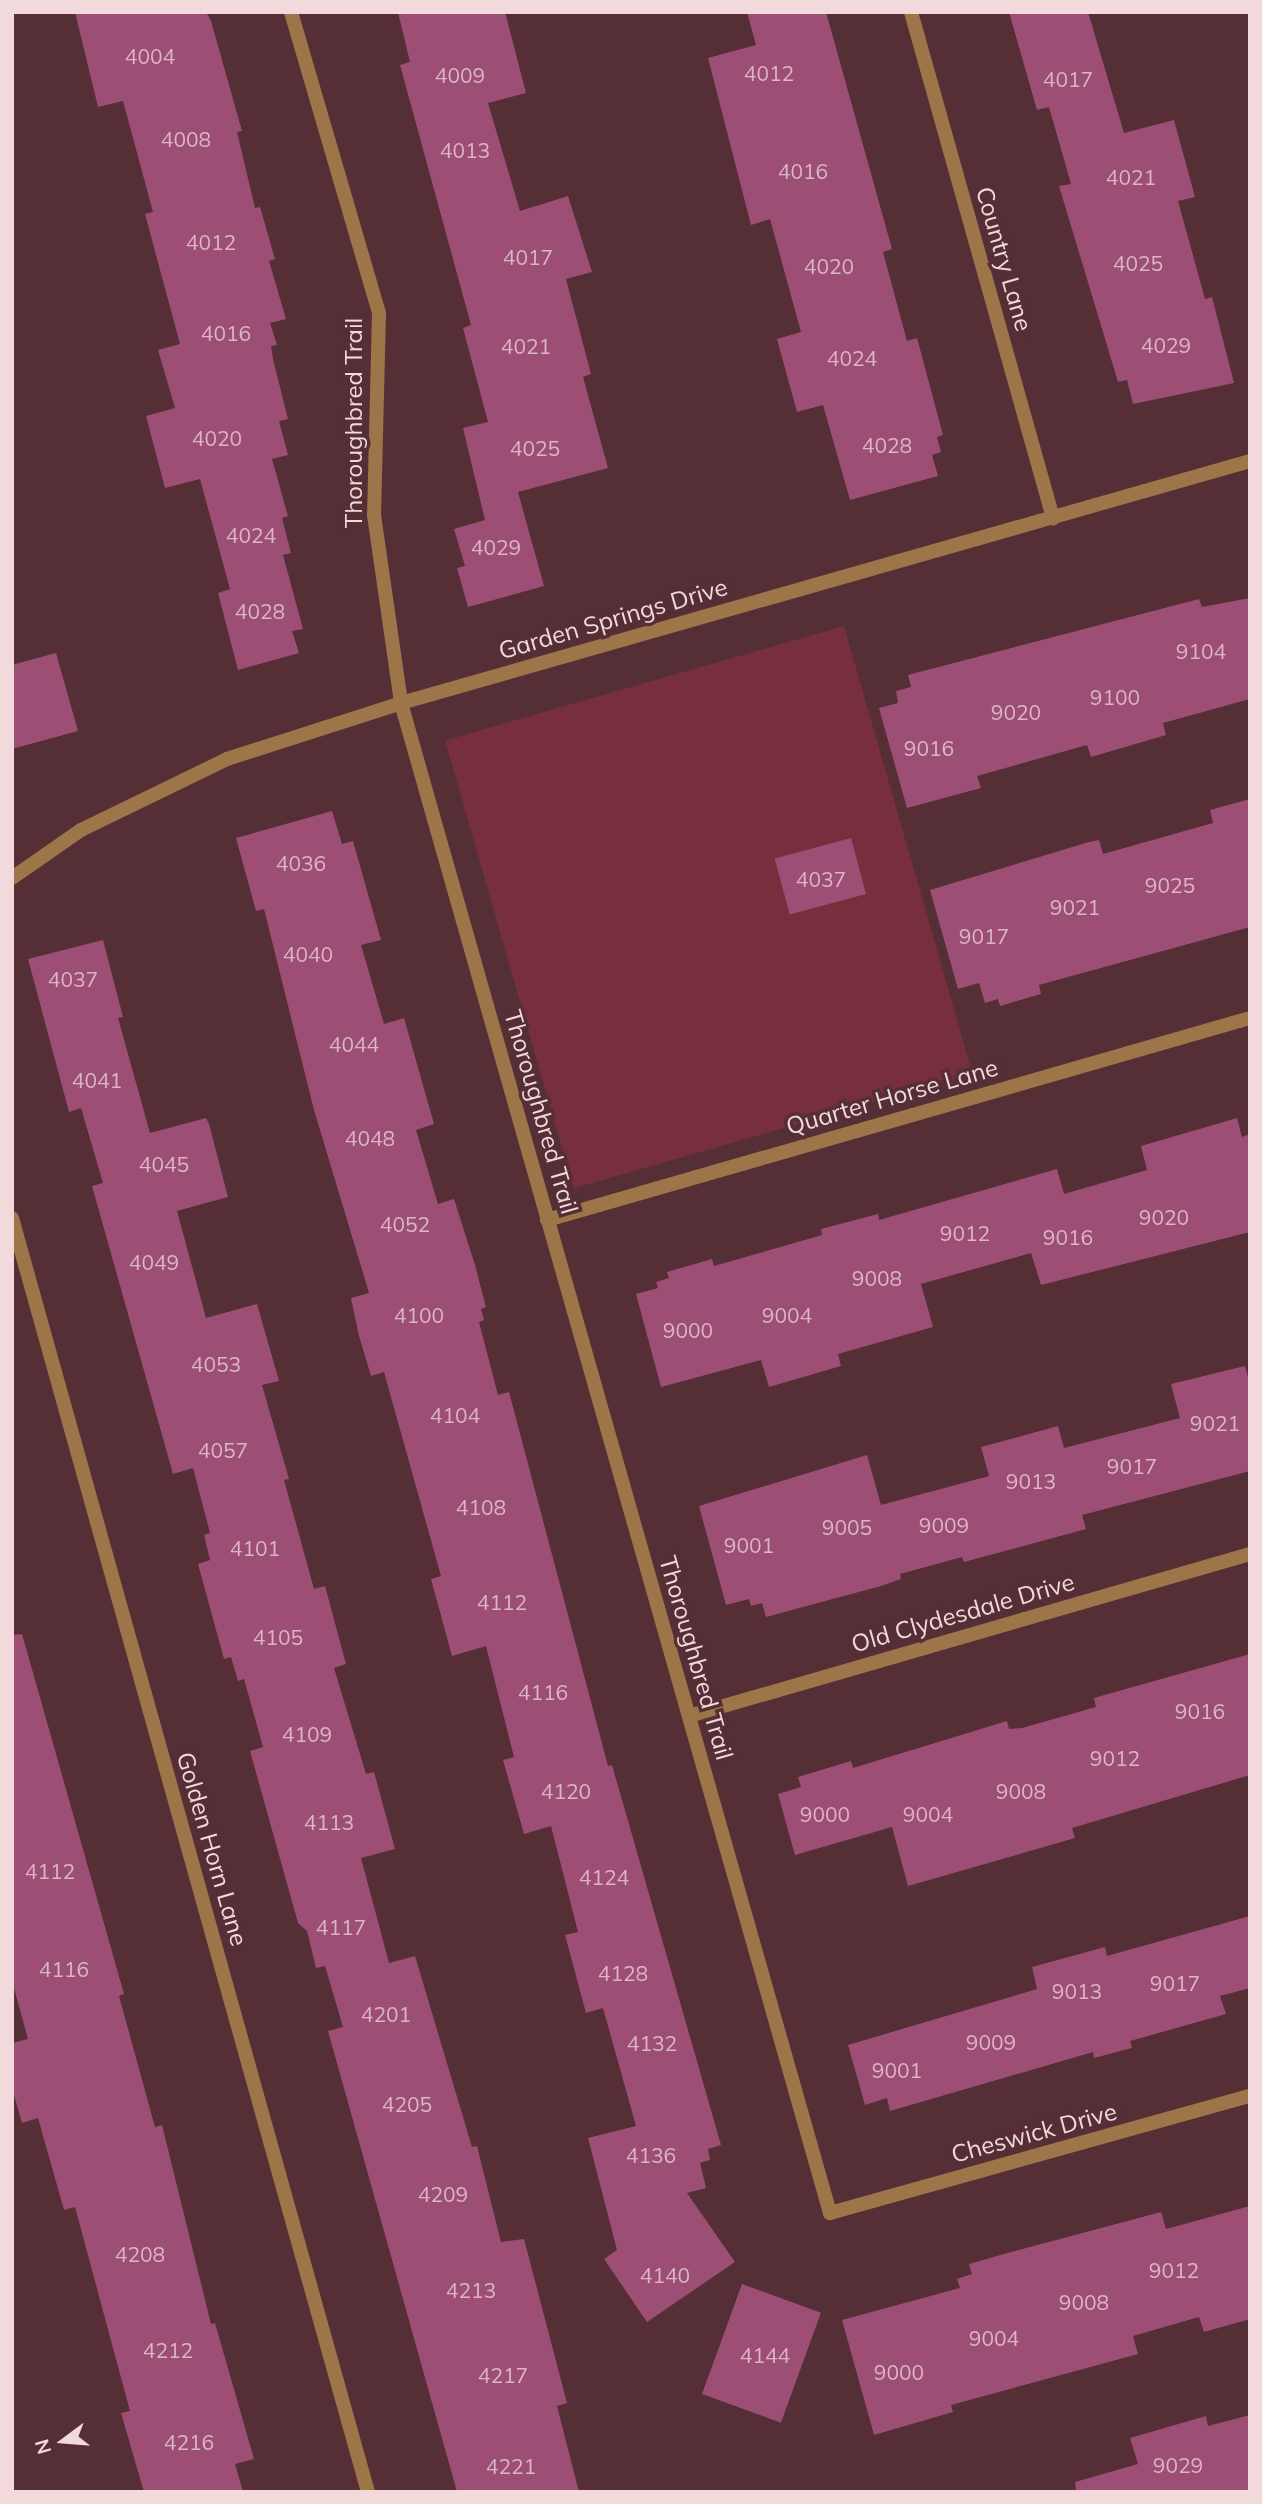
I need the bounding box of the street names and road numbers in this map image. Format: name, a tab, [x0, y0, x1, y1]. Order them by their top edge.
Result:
street label: Country Lane	[970, 184, 1038, 334]
street label: Thoroughbred Trail	[340, 318, 368, 528]
street label: Garden Springs Drive	[495, 573, 731, 665]
street label: Thoroughbred Trail	[498, 1007, 584, 1217]
street label: Quarter Horse Lane	[783, 1053, 1001, 1141]
street label: Thoroughbred Trail	[653, 1553, 739, 1763]
street label: Old Clydesdale Drive	[848, 1567, 1078, 1659]
street label: Golden Horn Lane	[171, 1749, 253, 1949]
street label: Cheswick Drive	[948, 2097, 1120, 2169]

